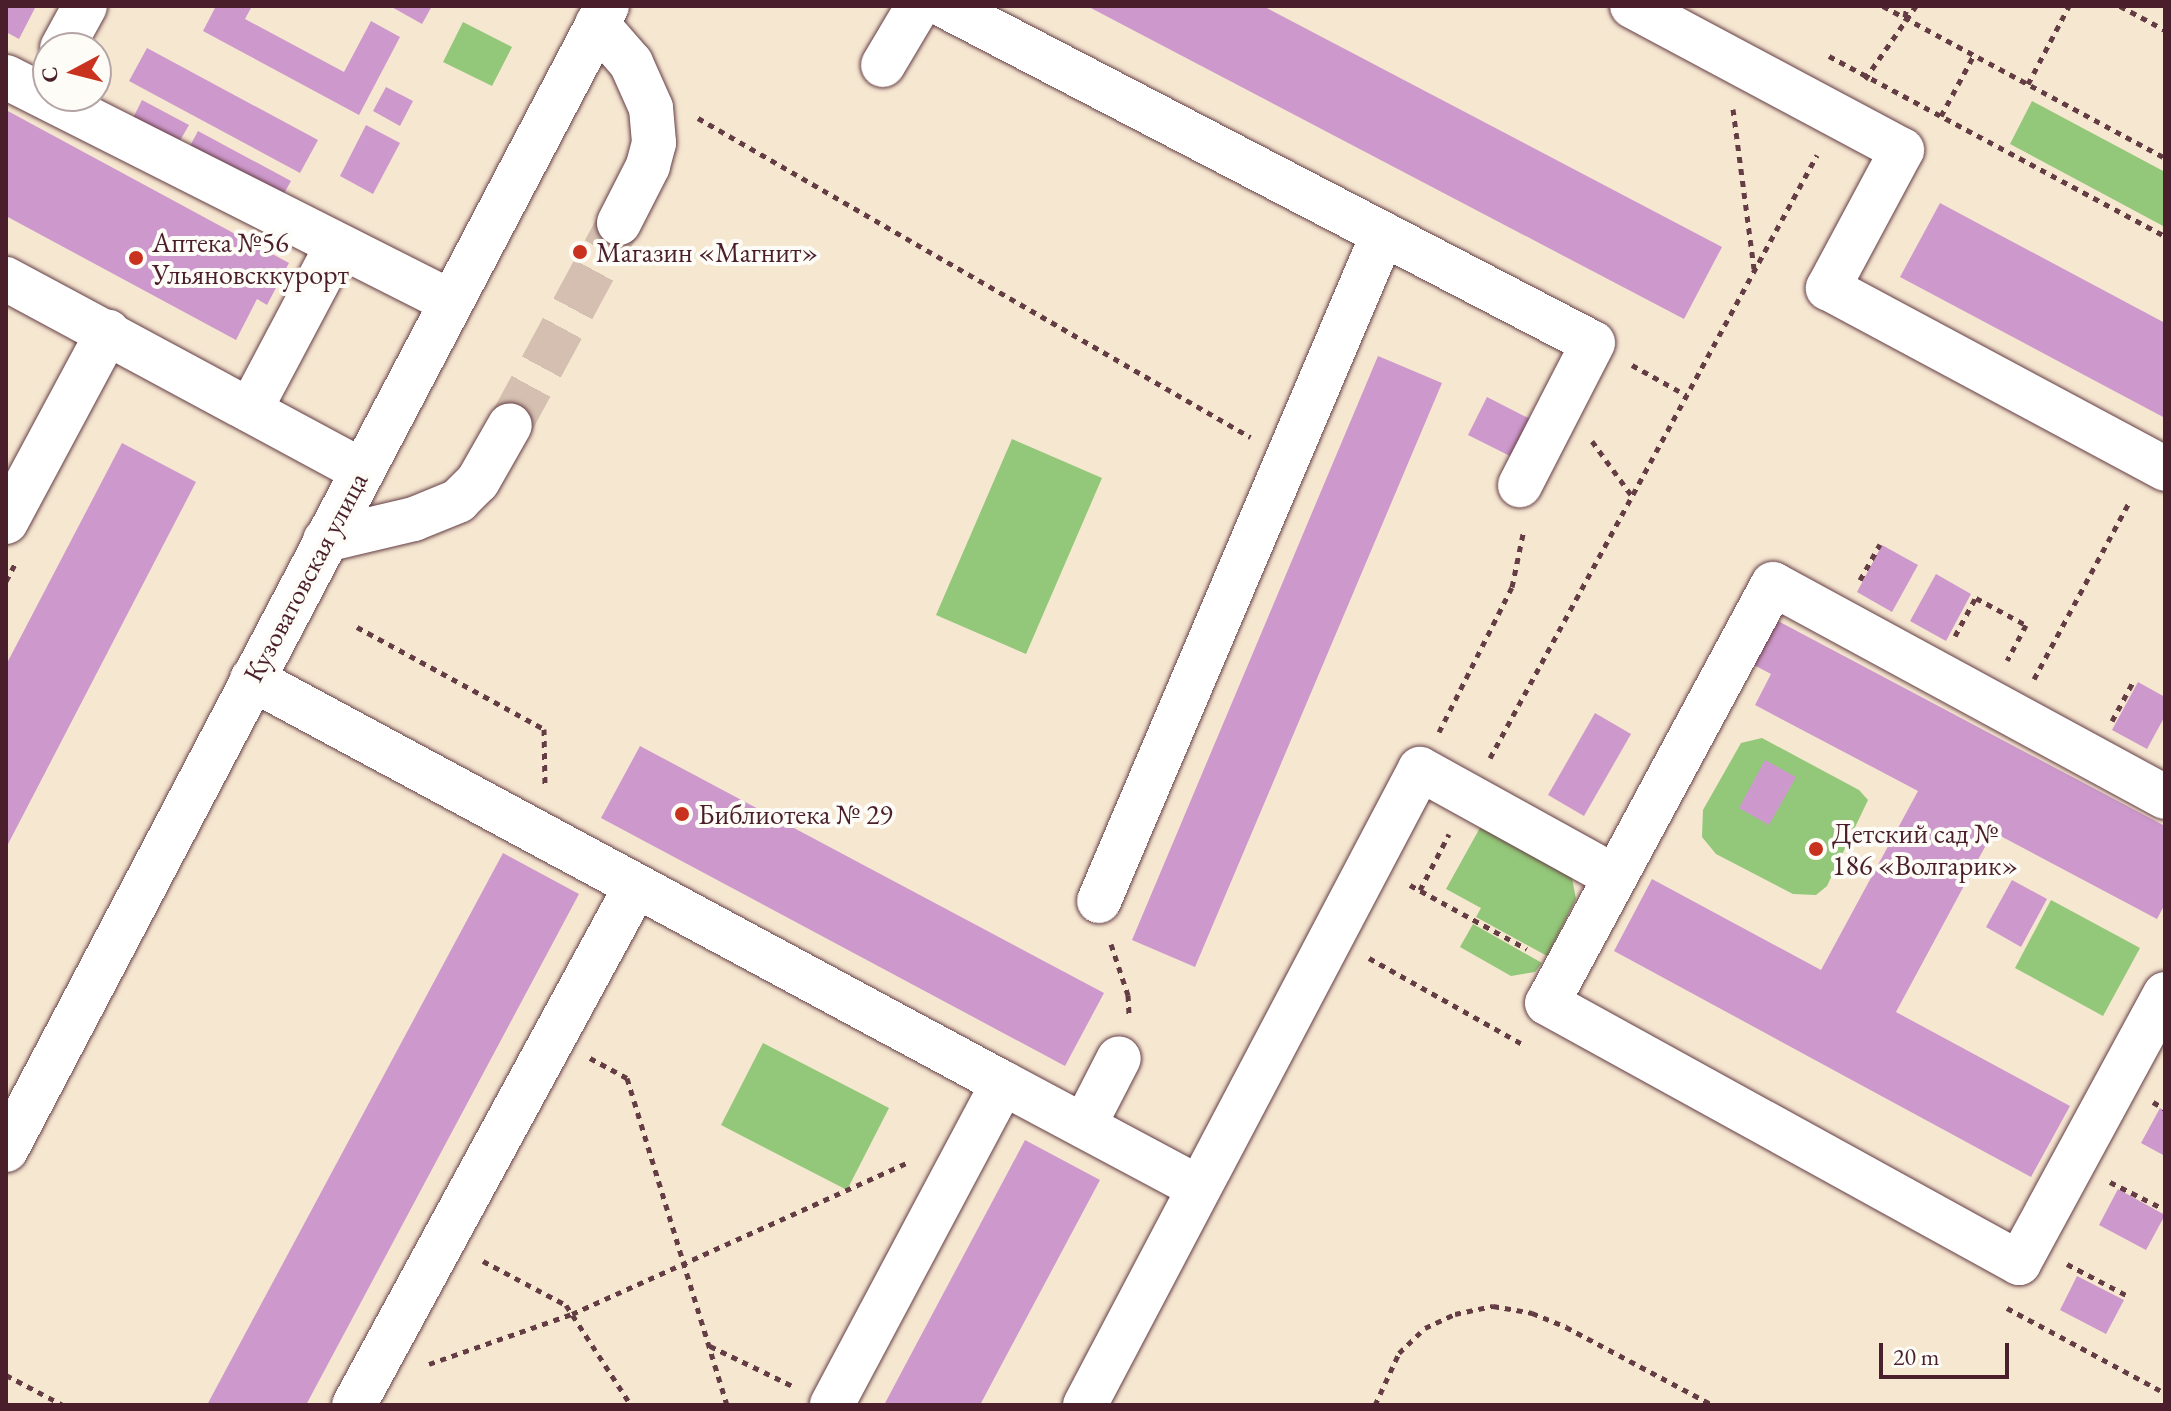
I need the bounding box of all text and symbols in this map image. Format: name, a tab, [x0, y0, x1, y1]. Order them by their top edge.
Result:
north arrow	[32, 32, 112, 112]
text: С	[34, 65, 65, 84]
place label: Аптека №56 Ульяновсккурорт	[152, 225, 349, 291]
place label: Магазин «Магнит»	[596, 235, 818, 269]
marker: Магазин «Магнит»	[571, 243, 589, 261]
marker: Аптека №56 Ульяновсккурорт	[127, 249, 145, 267]
street label: Кузоватовская улица	[236, 466, 374, 688]
place label: Библиотека № 29	[698, 797, 893, 831]
marker: Библиотека № 29	[673, 805, 691, 823]
place label: Детский сад № 186 «Волгарик»	[1832, 816, 2018, 882]
marker: Детский сад № 186 «Волгарик»	[1807, 840, 1825, 858]
scale bar	[1883, 1327, 2013, 1377]
text: 20 m	[1893, 1341, 1940, 1372]

